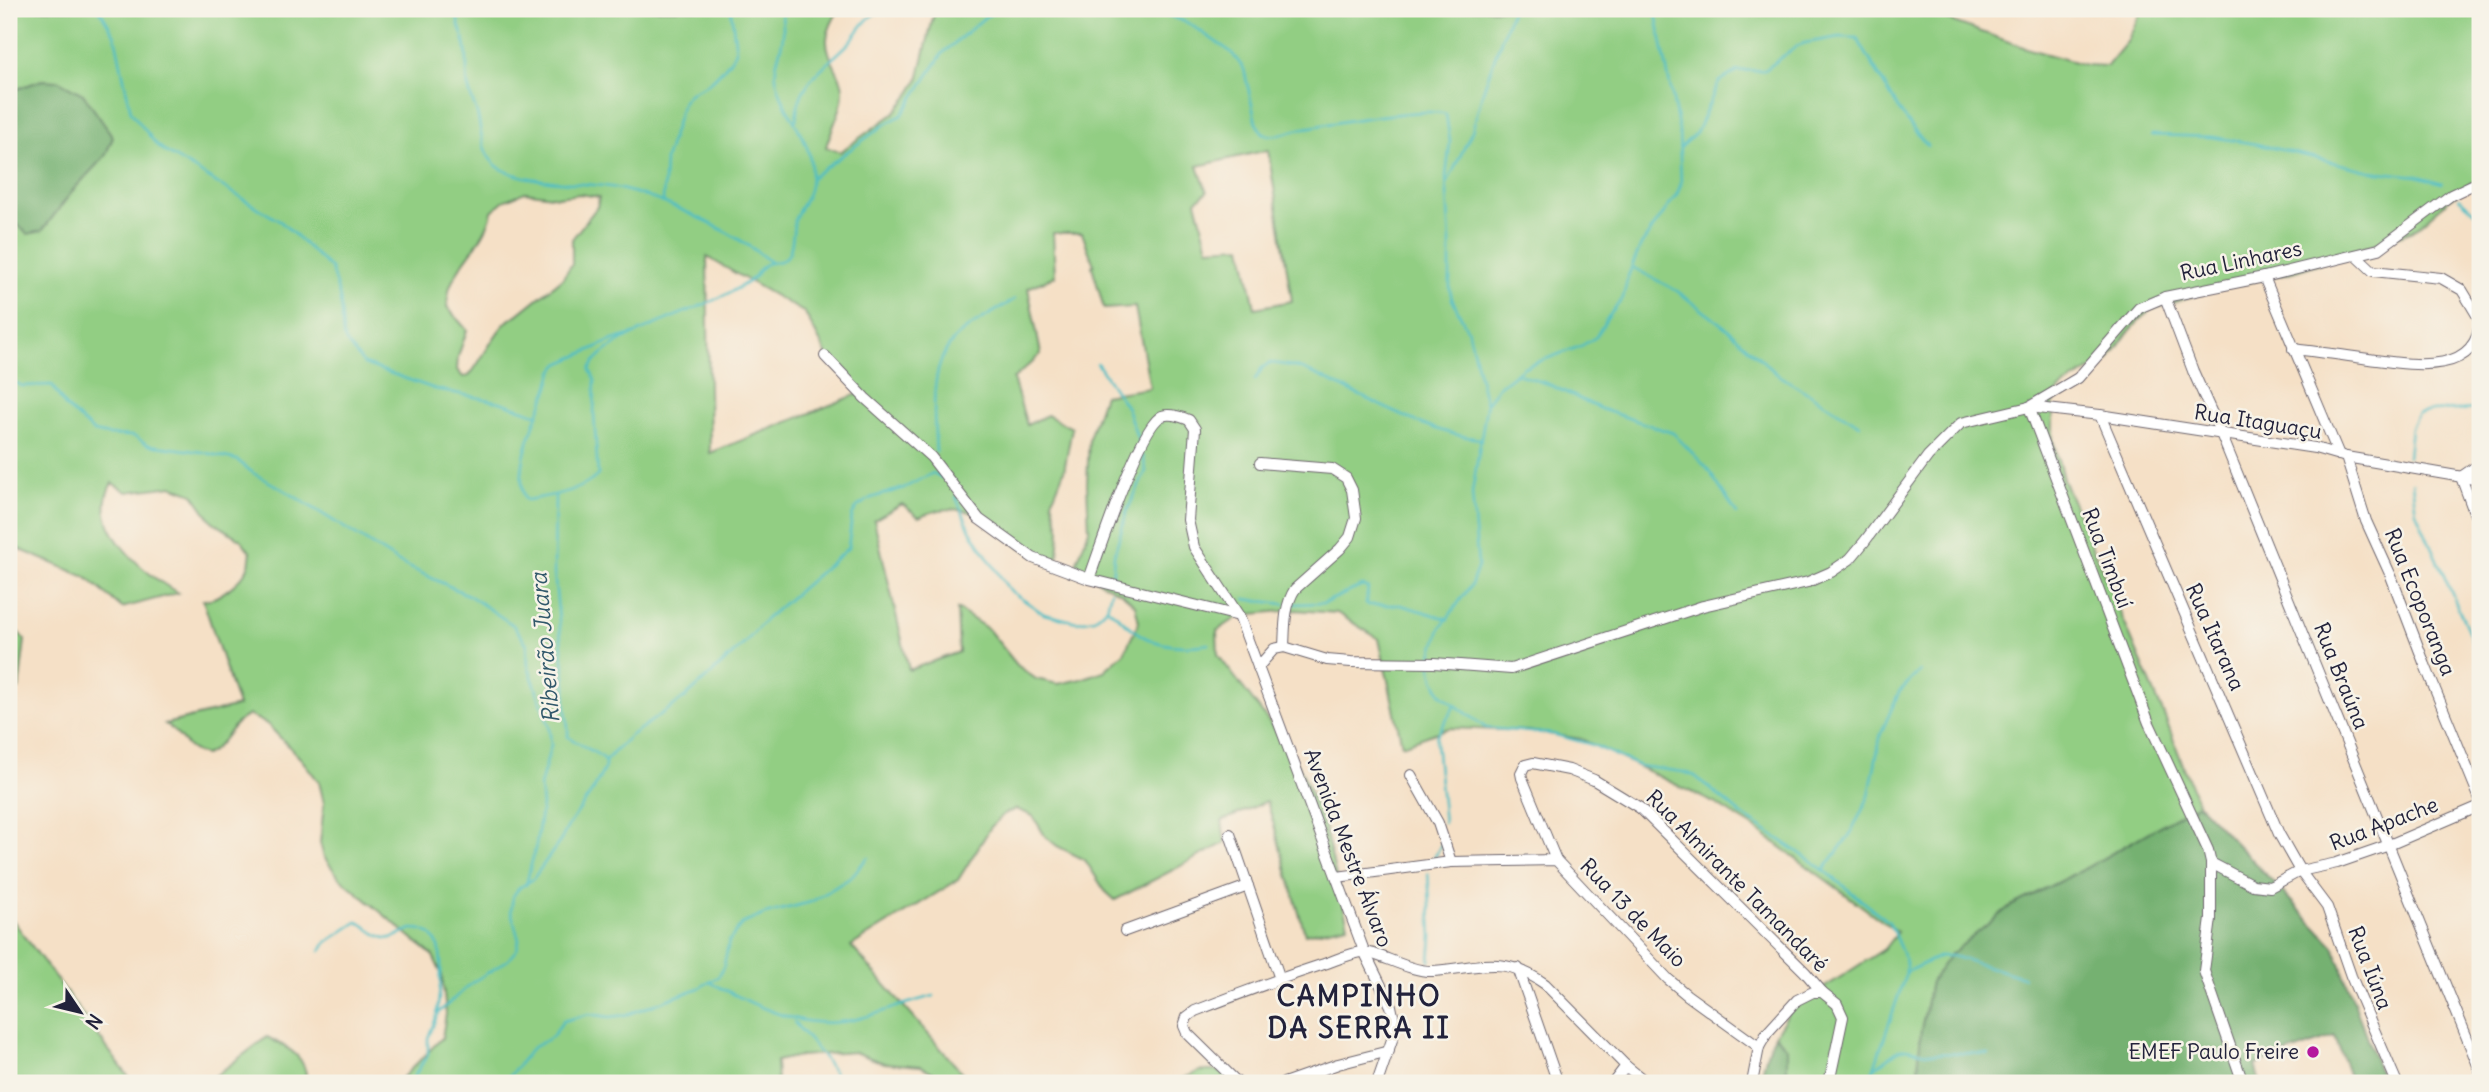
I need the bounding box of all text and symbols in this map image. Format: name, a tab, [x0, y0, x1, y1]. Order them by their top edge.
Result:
street label: Rua Linhares	[2178, 234, 2304, 287]
street label: Rua Itaguaçu	[2192, 398, 2324, 445]
street label: Rua Timbuí	[2076, 504, 2139, 612]
street label: Rua Ecoporanga	[2379, 524, 2462, 679]
water label: Ribeirão Juara	[523, 570, 566, 725]
street label: Rua Itarana	[2180, 579, 2251, 695]
street label: Rua Braúna	[2308, 618, 2375, 733]
street label: Avenida Mestre Álvaro	[1298, 745, 1399, 951]
street label: Rua Almirante Tamandaré	[1640, 784, 1834, 978]
street label: Rua Apache	[2326, 791, 2442, 857]
street label: Rua 13 de Maio	[1574, 852, 1692, 973]
street label: Rua Iúna	[2342, 922, 2399, 1013]
north arrow	[46, 976, 116, 1046]
district label: CAMPINHO DA SERRA II	[1267, 978, 1451, 1046]
text: N	[80, 1009, 108, 1034]
place label: EMEF Paulo Freire	[2129, 1038, 2299, 1065]
marker: EMEF Paulo Freire	[2305, 1044, 2321, 1060]

